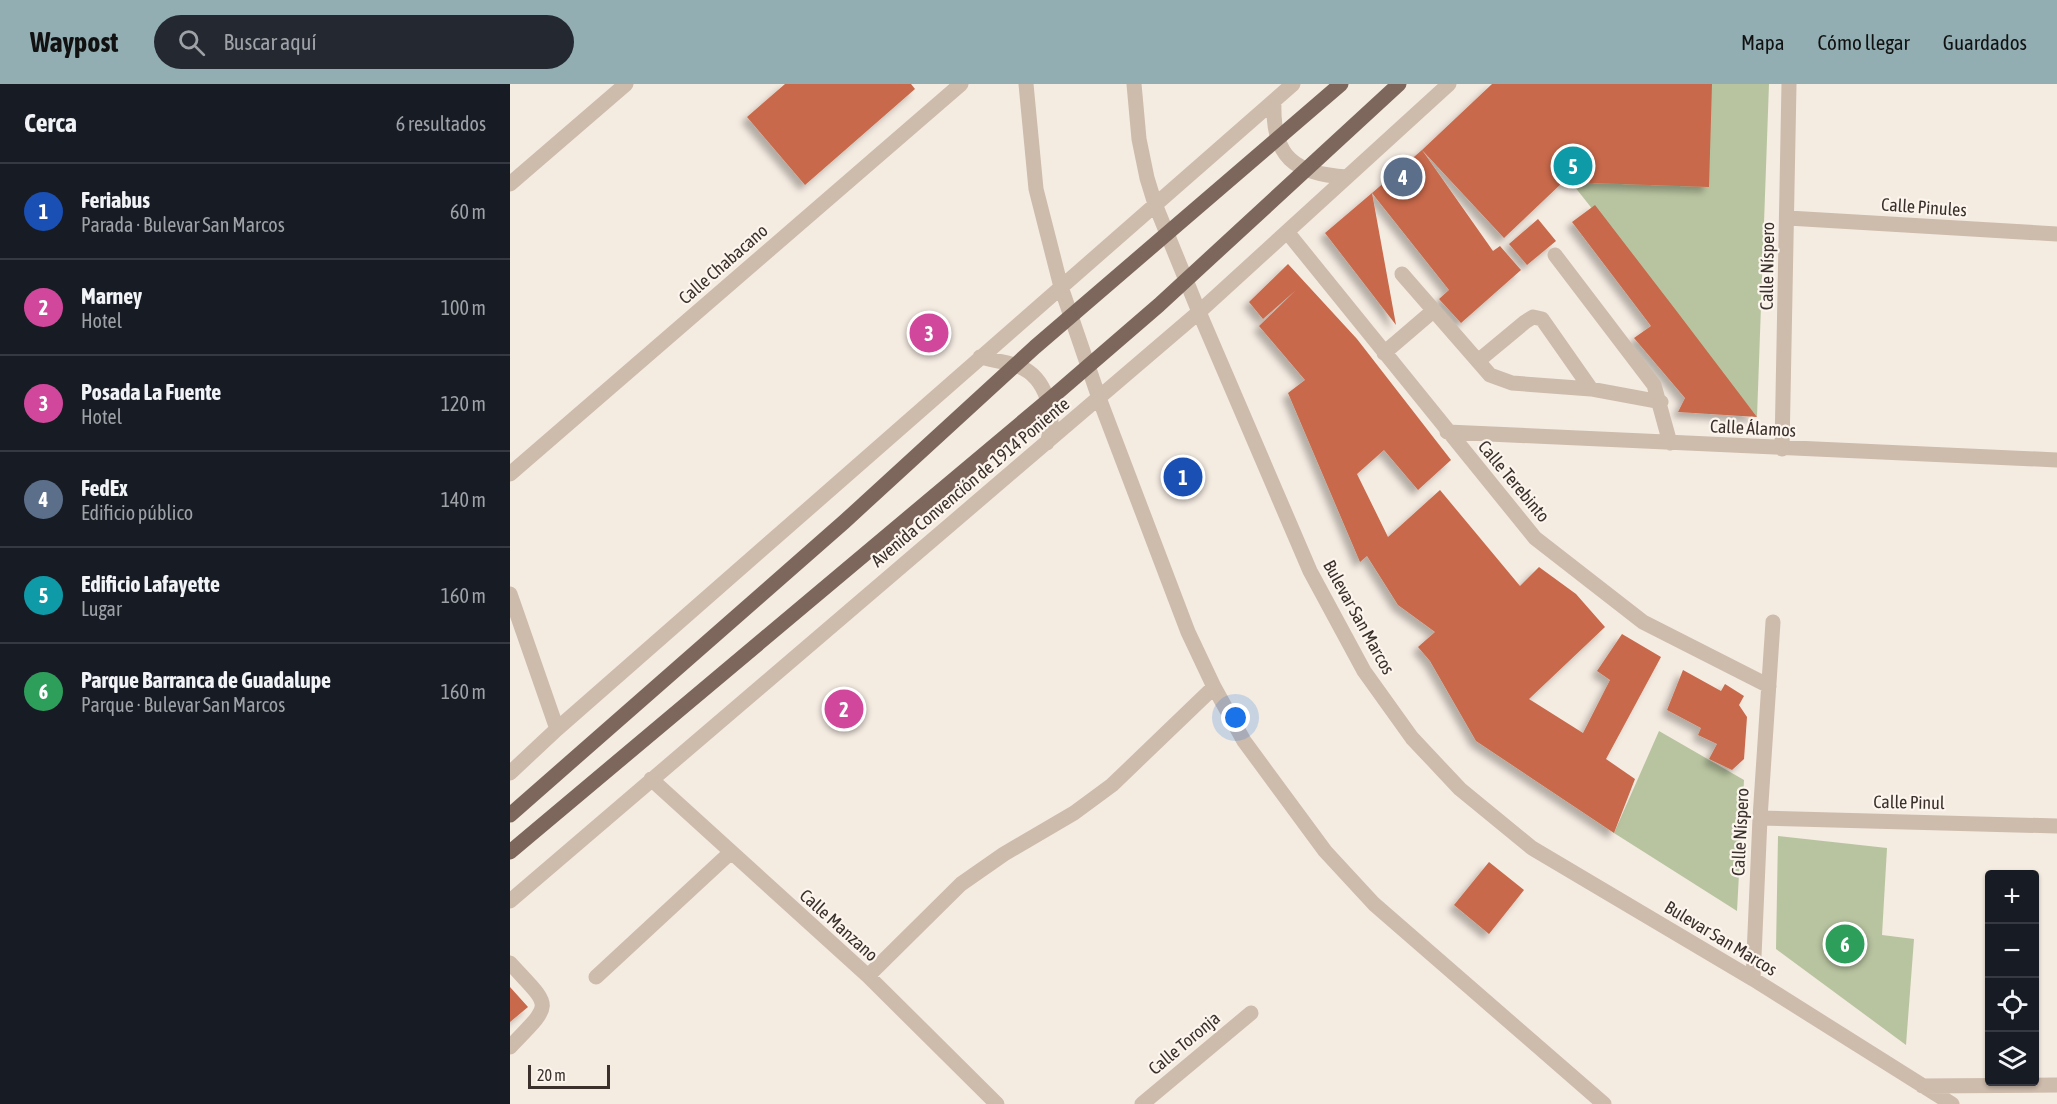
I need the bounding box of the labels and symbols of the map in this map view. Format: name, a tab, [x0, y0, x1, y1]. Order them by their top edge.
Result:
pin: 5	[1554, 144, 1592, 188]
pin: 4	[1384, 154, 1422, 200]
street label: Calle Pinules	[1881, 194, 1967, 220]
street label: Calle Chabacano	[674, 220, 772, 308]
street label: Calle Níspero	[1756, 222, 1778, 310]
pin: 3	[910, 310, 948, 356]
street label: Avenida Convención de 1914 Poniente	[867, 393, 1073, 571]
street label: Calle Álamos	[1709, 415, 1797, 441]
street label: Calle Terebinto	[1474, 436, 1554, 526]
pin: 1	[1164, 454, 1202, 500]
street label: Bulevar San Marcos	[1319, 556, 1399, 678]
pin: 2	[824, 686, 864, 732]
your location	[1221, 703, 1250, 732]
street label: Calle Níspero	[1727, 787, 1753, 877]
street label: Calle Pinul	[1873, 791, 1945, 813]
street label: Calle Manzano	[796, 885, 882, 965]
street label: Bulevar San Marcos	[1661, 896, 1781, 980]
pin: 6	[1826, 922, 1864, 966]
street label: Calle Toronja	[1144, 1007, 1224, 1079]
scale bar	[528, 1062, 610, 1090]

